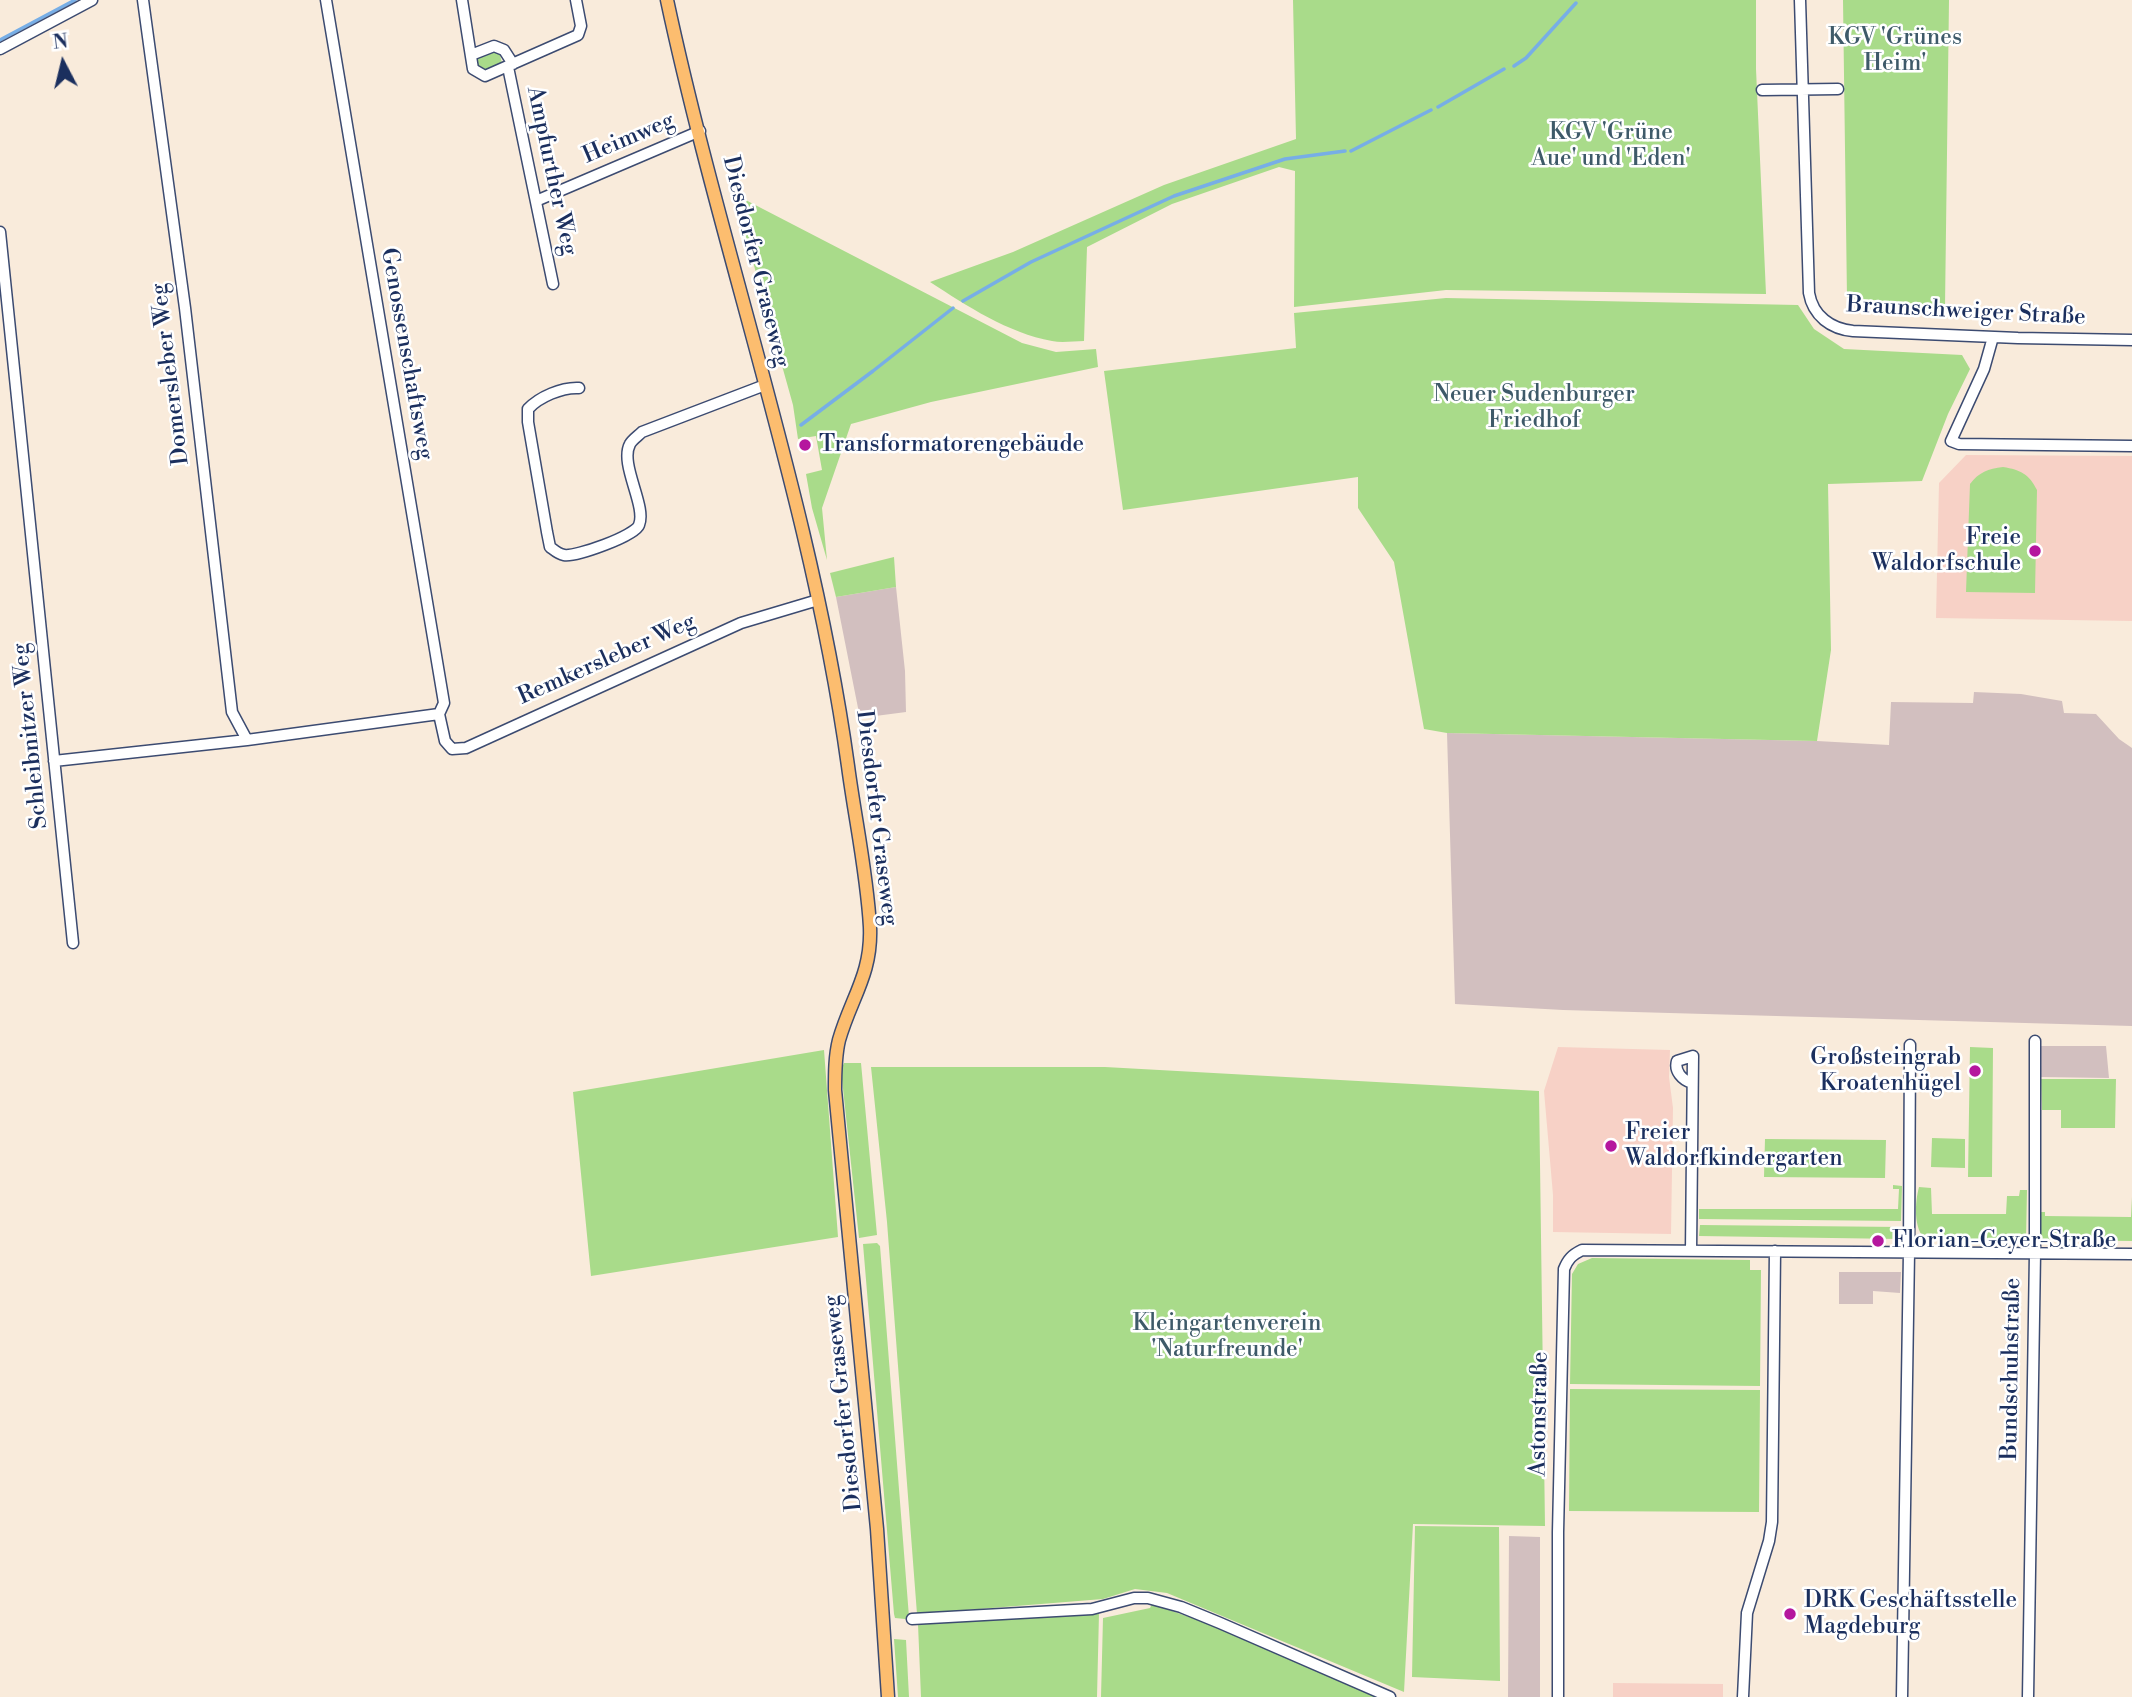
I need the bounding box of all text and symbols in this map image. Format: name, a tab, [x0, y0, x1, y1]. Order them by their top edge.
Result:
park label: KGV 'Grünes Heim'	[1828, 24, 1962, 78]
north arrow	[28, 28, 98, 98]
text: N	[52, 29, 69, 55]
street label: Ampfurther Weg	[520, 84, 582, 258]
street label: Heimweg	[579, 107, 679, 171]
park label: KGV 'Grüne Aue' und 'Eden'	[1531, 119, 1691, 173]
street label: Diesdorfer Graseweg	[715, 153, 795, 371]
street label: Genossenschaftsweg	[374, 246, 438, 462]
street label: Domersleber Weg	[146, 281, 196, 467]
street label: Braunschweiger Straße	[1846, 292, 2086, 332]
park label: Neuer Sudenburger Friedhof	[1433, 381, 1635, 435]
place label: Transformatorengebäude	[819, 431, 1084, 459]
marker: Transformatorengebäude	[797, 437, 813, 453]
place label: Freie Waldorfschule	[1871, 524, 2021, 578]
marker: Freie Waldorfschule	[2027, 543, 2043, 559]
street label: Remkersleber Weg	[514, 608, 700, 712]
street label: Schleibnitzer Weg	[8, 642, 54, 830]
street label: Diesdorfer Graseweg	[849, 709, 903, 927]
place label: Großsteingrab Kroatenhügel	[1810, 1044, 1961, 1098]
marker: Großsteingrab Kroatenhügel	[1967, 1063, 1983, 1079]
place label: Freier Waldorfkindergarten	[1625, 1119, 1843, 1173]
marker: Freier Waldorfkindergarten	[1603, 1138, 1619, 1154]
place label: Florian-Geyer-Straße	[1892, 1227, 2116, 1255]
marker: Florian-Geyer-Straße	[1870, 1233, 1886, 1249]
street label: Bundschuhstraße	[1997, 1278, 2027, 1460]
street label: Diesdorfer Graseweg	[819, 1294, 869, 1512]
park label: Kleingartenverein 'Naturfreunde'	[1132, 1310, 1322, 1364]
street label: Astonstraße	[1525, 1351, 1555, 1477]
place label: DRK Geschäftsstelle Magdeburg	[1804, 1587, 2017, 1641]
marker: DRK Geschäftsstelle Magdeburg	[1782, 1606, 1798, 1622]

